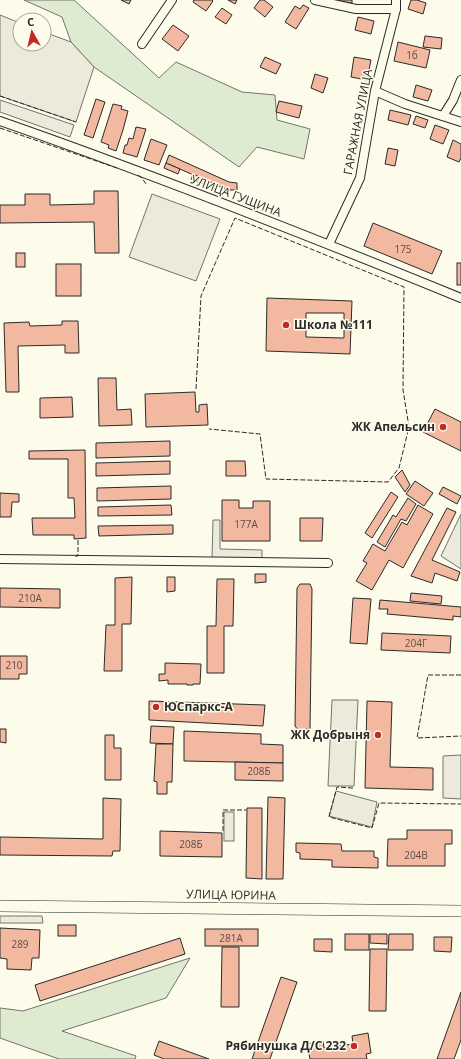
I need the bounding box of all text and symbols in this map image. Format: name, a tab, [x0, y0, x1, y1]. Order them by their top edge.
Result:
north arrow	[12, 12, 52, 52]
text: С	[26, 14, 35, 30]
house number: 1б	[406, 48, 418, 62]
street label: ГАРАЖНАЯ УЛИЦА	[339, 67, 376, 176]
street label: УЛИЦА ГУЩИНА	[188, 170, 284, 221]
house number: 175	[394, 242, 412, 256]
place label: Школа №111	[294, 316, 373, 333]
marker: Школа №111	[281, 320, 291, 330]
place label: ЖК Апельсин	[351, 418, 435, 435]
marker: ЖК Апельсин	[438, 422, 448, 432]
house number: 177А	[234, 517, 258, 531]
house number: 210А	[18, 591, 42, 605]
house number: 204Г	[405, 636, 427, 650]
house number: 210	[5, 658, 23, 672]
place label: ЮСпаркс-А	[164, 698, 234, 715]
marker: ЮСпаркс-А	[151, 702, 161, 712]
place label: ЖК Добрыня	[291, 726, 370, 743]
marker: ЖК Добрыня	[373, 730, 383, 740]
house number: 208Б	[247, 764, 271, 778]
house number: 208Б	[179, 837, 203, 851]
house number: 204В	[404, 848, 428, 862]
street label: УЛИЦА ЮРИНА	[186, 885, 276, 904]
house number: 281А	[219, 931, 243, 945]
house number: 289	[11, 937, 29, 951]
place label: Рябинушка Д/С 232	[226, 1037, 346, 1054]
marker: Рябинушка Д/С 232	[349, 1041, 359, 1051]

